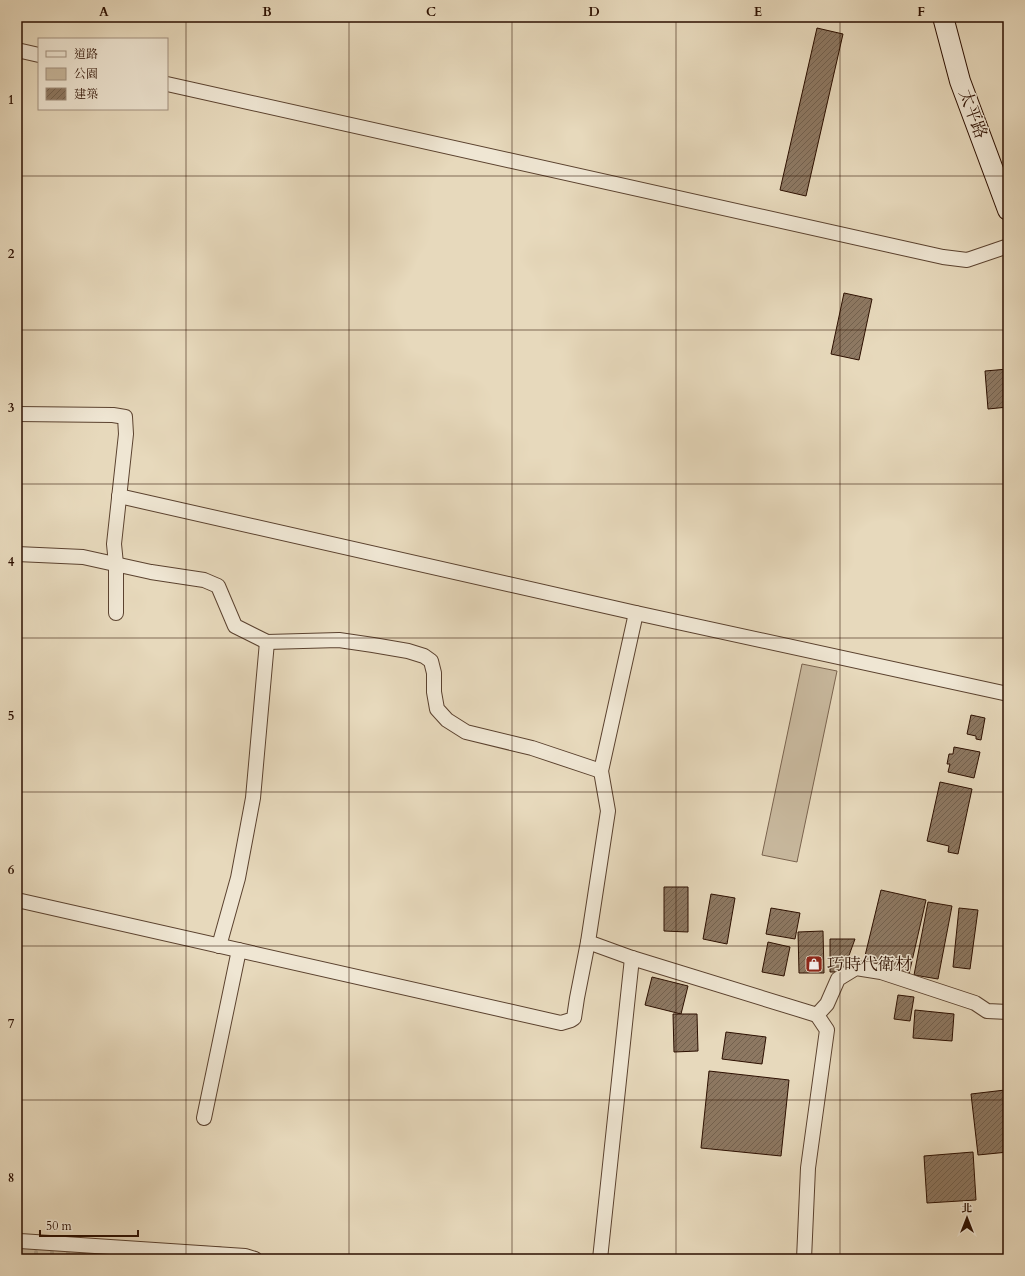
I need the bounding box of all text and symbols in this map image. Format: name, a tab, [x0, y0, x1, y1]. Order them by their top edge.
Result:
text: A	[99, 3, 109, 21]
text: B	[262, 3, 272, 21]
text: C	[426, 3, 436, 21]
text: D	[588, 3, 600, 21]
text: E	[754, 3, 762, 21]
text: F	[917, 3, 925, 21]
legend	[38, 38, 168, 110]
text: 道路	[74, 46, 98, 62]
text: 公園	[74, 66, 98, 82]
text: 建築	[74, 86, 98, 102]
street label: 太平路	[953, 86, 993, 142]
text: 1	[8, 91, 14, 109]
text: 2	[8, 245, 15, 263]
text: 3	[8, 399, 15, 417]
text: 4	[8, 553, 15, 571]
text: 5	[8, 707, 14, 725]
text: 6	[8, 861, 15, 879]
place label: 巧時代衛材	[827, 953, 912, 976]
shop icon: 巧時代衛材	[804, 954, 824, 974]
text: 7	[8, 1015, 15, 1033]
text: 8	[8, 1169, 14, 1187]
north arrow	[947, 1198, 987, 1238]
text: 北	[962, 1201, 973, 1216]
scale bar	[40, 1212, 138, 1238]
text: 50 m	[46, 1218, 73, 1234]

